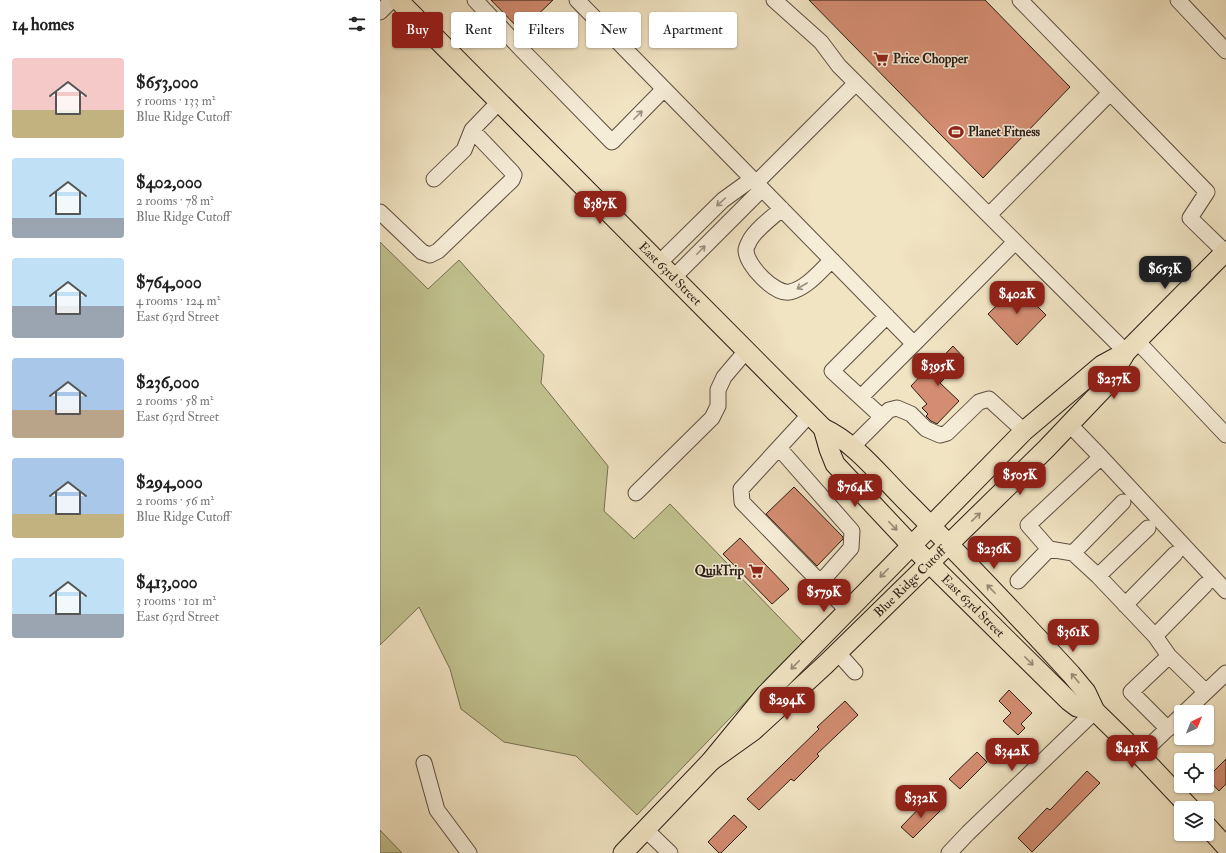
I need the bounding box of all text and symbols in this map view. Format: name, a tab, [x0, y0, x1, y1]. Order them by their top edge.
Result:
chip: Buy	[392, 12, 443, 48]
chip: Rent	[451, 12, 506, 48]
chip: Filters	[514, 12, 578, 48]
chip: New	[586, 12, 641, 48]
chip: Apartment	[649, 12, 737, 48]
icon: filters	[346, 13, 368, 35]
text: 14 homes	[12, 14, 74, 35]
supermarket icon: Price Chopper	[872, 50, 890, 68]
place label: Price Chopper	[893, 51, 969, 68]
text: $653,000	[136, 72, 198, 93]
icon: home	[44, 74, 92, 122]
text: 5 rooms · 133 m²	[136, 93, 215, 109]
text: Blue Ridge Cutoff	[136, 109, 230, 125]
one-way arrow	[633, 110, 643, 120]
sports icon: Planet Fitness	[947, 123, 965, 141]
place label: Planet Fitness	[968, 124, 1041, 140]
text: $402,000	[136, 172, 202, 193]
icon: home	[44, 174, 92, 222]
pin: $387K	[572, 191, 628, 225]
text: 2 rooms · 78 m²	[136, 193, 214, 209]
text: $387K	[583, 196, 617, 212]
one-way arrow	[716, 198, 726, 207]
text: Blue Ridge Cutoff	[136, 209, 230, 225]
street label: East 63rd Street	[635, 239, 705, 309]
one-way arrow	[696, 245, 706, 255]
pin: $653K	[1137, 256, 1193, 290]
text: $653K	[1148, 261, 1182, 277]
text: $764,000	[136, 272, 202, 293]
icon: home	[44, 274, 92, 322]
pin: $402K	[989, 281, 1045, 315]
one-way arrow	[796, 282, 808, 290]
text: $402K	[999, 286, 1035, 302]
text: 4 rooms · 124 m²	[136, 293, 220, 309]
text: East 63rd Street	[136, 309, 219, 325]
pin: $395K	[910, 353, 966, 387]
text: $395K	[921, 358, 955, 374]
pin: $237K	[1086, 366, 1142, 400]
text: $237K	[1097, 371, 1131, 387]
text: $236,000	[136, 372, 200, 393]
icon: home	[44, 374, 92, 422]
text: 2 rooms · 58 m²	[136, 393, 214, 409]
text: East 63rd Street	[136, 409, 219, 425]
pin: $505K	[992, 462, 1048, 496]
text: $505K	[1003, 467, 1037, 483]
text: $294,000	[136, 472, 203, 493]
icon: home	[44, 474, 92, 522]
pin: $764K	[827, 474, 883, 508]
text: $764K	[837, 479, 873, 495]
text: 2 rooms · 56 m²	[136, 493, 214, 509]
text: Blue Ridge Cutoff	[136, 509, 230, 525]
one-way arrow	[971, 512, 981, 522]
one-way arrow	[889, 521, 898, 531]
pin: $236K	[966, 536, 1022, 570]
text: $236K	[977, 541, 1011, 557]
street label: Blue Ridge Cutoff	[871, 542, 951, 621]
supermarket icon: QuikTrip	[747, 562, 765, 580]
place label: QuikTrip	[695, 563, 744, 580]
one-way arrow	[879, 568, 889, 578]
street label: East 63rd Street	[938, 571, 1008, 641]
text: $413,000	[136, 572, 198, 593]
icon: home	[44, 574, 92, 622]
pin: $579K	[796, 579, 852, 613]
text: $579K	[807, 584, 841, 600]
one-way arrow	[986, 584, 996, 594]
text: 3 rooms · 101 m²	[136, 593, 216, 609]
text: East 63rd Street	[136, 609, 219, 625]
pin: $361K	[1045, 619, 1101, 653]
text: $361K	[1057, 624, 1089, 640]
one-way arrow	[1024, 656, 1034, 666]
one-way arrow	[790, 660, 800, 670]
one-way arrow	[1070, 672, 1079, 683]
pin: $294K	[759, 687, 815, 721]
text: $294K	[769, 692, 805, 708]
north arrow	[1174, 705, 1214, 745]
map controls	[1174, 705, 1214, 841]
pin: $413K	[1104, 735, 1160, 769]
pin: $342K	[984, 738, 1040, 772]
text: $413K	[1115, 740, 1149, 756]
text: $342K	[995, 743, 1030, 759]
button: locate	[1174, 753, 1214, 793]
pin: $332K	[893, 785, 949, 819]
text: $332K	[904, 790, 938, 806]
button: layers	[1174, 801, 1214, 841]

